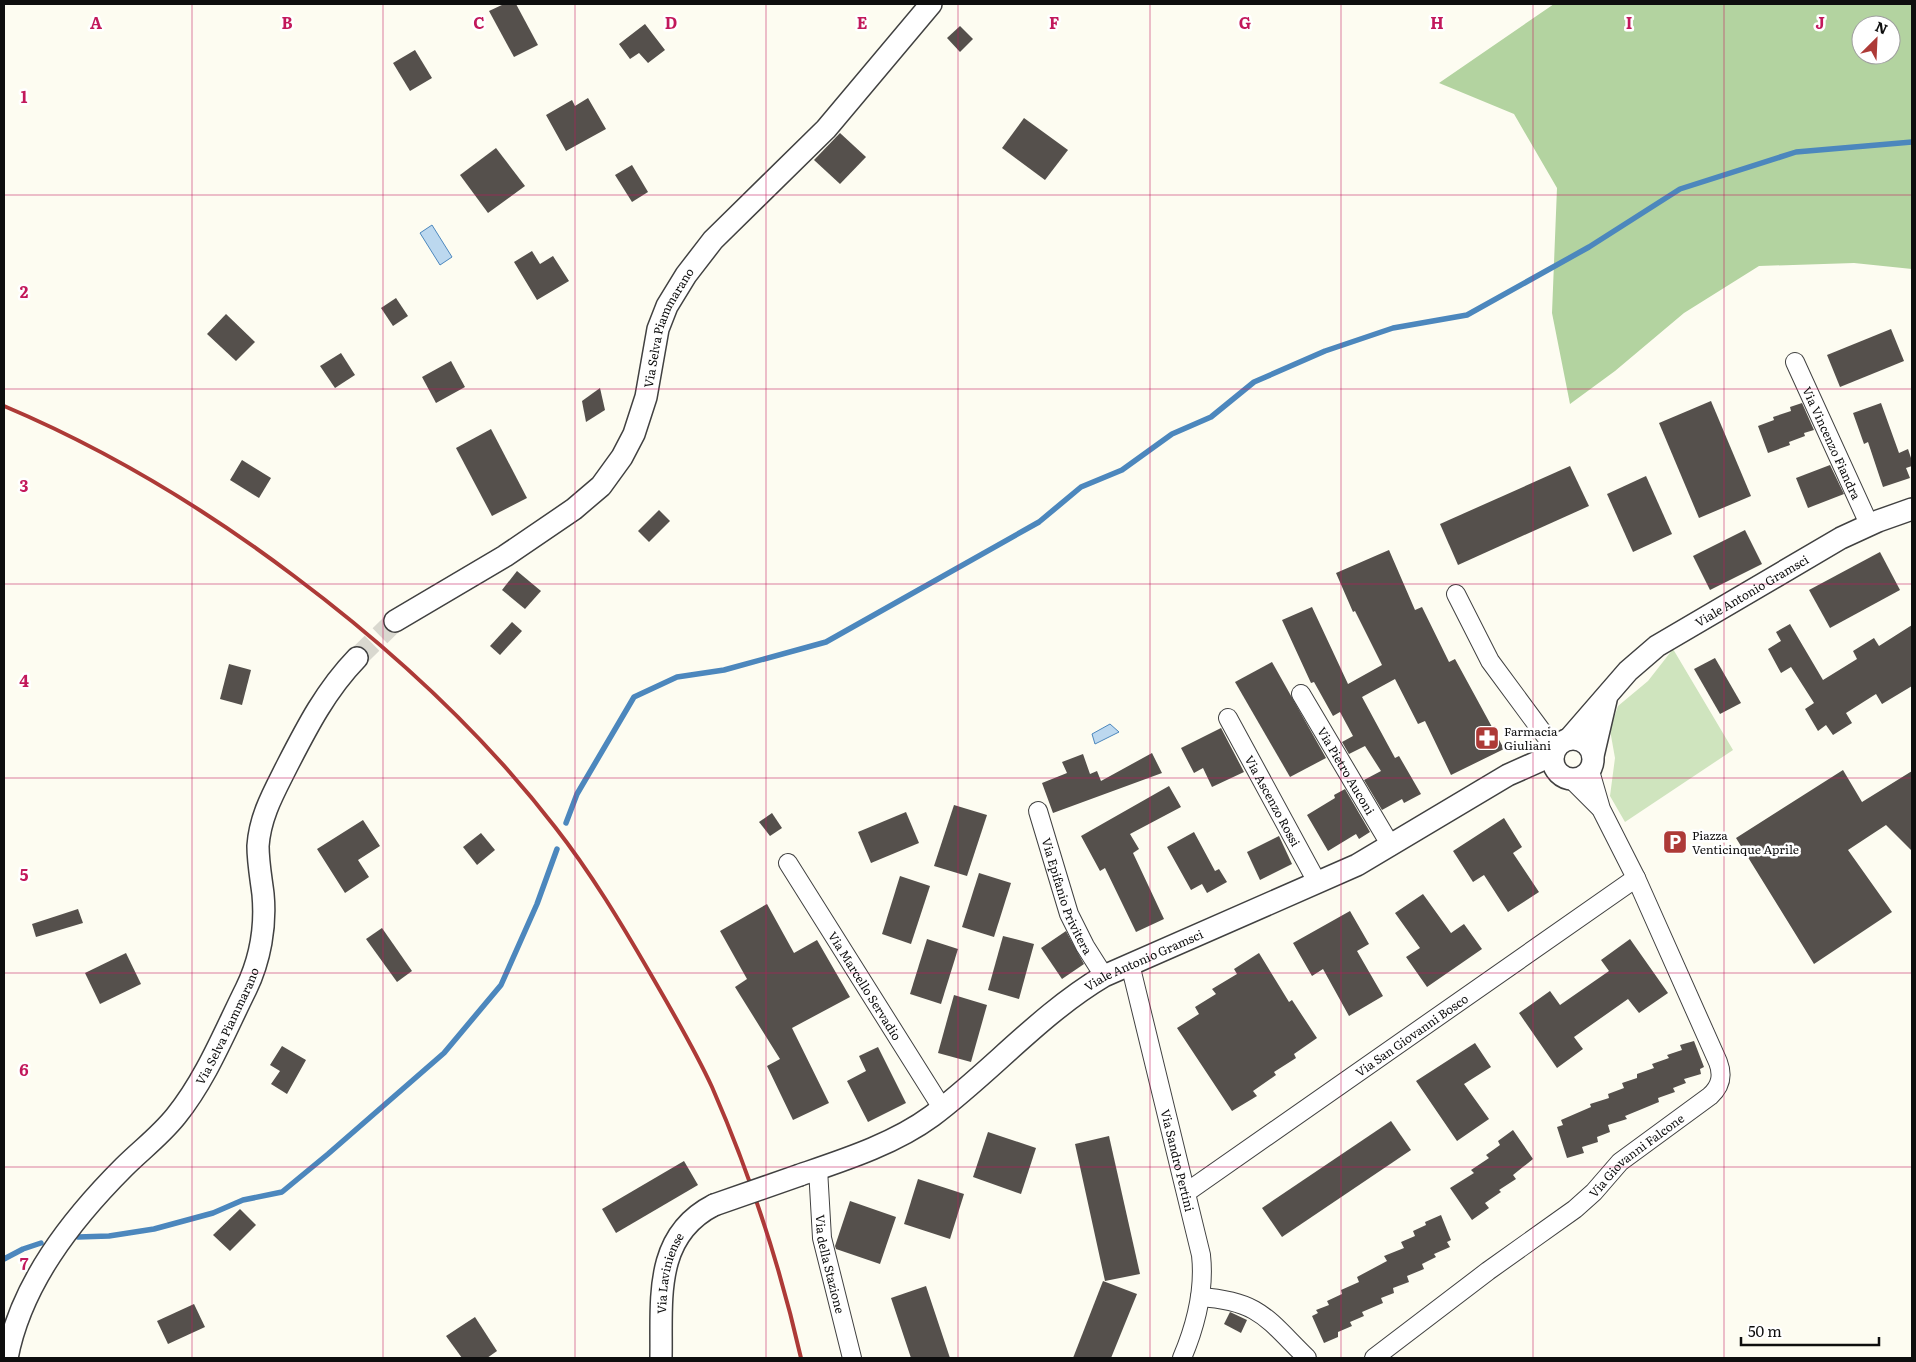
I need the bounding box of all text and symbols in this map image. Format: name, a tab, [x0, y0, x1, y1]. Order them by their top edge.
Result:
text: A	[90, 10, 102, 34]
text: B	[281, 10, 293, 34]
text: C	[473, 10, 485, 34]
text: D	[665, 10, 677, 34]
text: E	[857, 10, 868, 34]
text: F	[1049, 10, 1059, 34]
text: G	[1239, 10, 1251, 34]
text: H	[1430, 10, 1444, 34]
text: I	[1626, 10, 1632, 34]
text: J	[1815, 10, 1825, 34]
north arrow	[1851, 15, 1901, 65]
text: N	[1872, 16, 1891, 39]
text: 1	[21, 84, 28, 108]
street label: Via Selva Piammarano	[639, 263, 698, 389]
text: 2	[20, 279, 29, 303]
street label: Via Vincenzo Fiandra	[1798, 384, 1866, 503]
text: 3	[20, 473, 29, 497]
street label: Viale Antonio Gramsci	[1691, 550, 1812, 631]
text: 4	[19, 668, 29, 692]
place label: Farmacia Giuliani	[1504, 722, 1558, 754]
street label: Via Pietro Auconi	[1313, 723, 1379, 818]
pharmacy icon: Farmacia Giuliani	[1474, 725, 1500, 751]
street label: Via Ascenzo Rossi	[1241, 752, 1305, 849]
place label: Piazza Venticinque Aprile	[1692, 826, 1799, 858]
parking icon: Piazza Venticinque Aprile	[1662, 829, 1688, 855]
street label: Via Epifanio Privitera	[1038, 836, 1097, 958]
text: 5	[20, 862, 29, 886]
street label: Viale Antonio Gramsci	[1081, 925, 1206, 995]
street label: Via Marcello Servadio	[824, 928, 906, 1044]
street label: Via Selva Piammarano	[191, 965, 263, 1088]
street label: Via San Giovanni Bosco	[1352, 989, 1472, 1081]
text: 6	[19, 1057, 29, 1081]
street label: Via Sandro Pertini	[1157, 1107, 1199, 1213]
street label: Via Giovanni Falcone	[1584, 1109, 1688, 1201]
street label: Via della Stazione	[812, 1214, 849, 1315]
street label: Via Laviniense	[652, 1229, 688, 1314]
text: 7	[20, 1251, 29, 1275]
scale bar	[1741, 1314, 1878, 1346]
text: 50 m	[1748, 1319, 1782, 1342]

